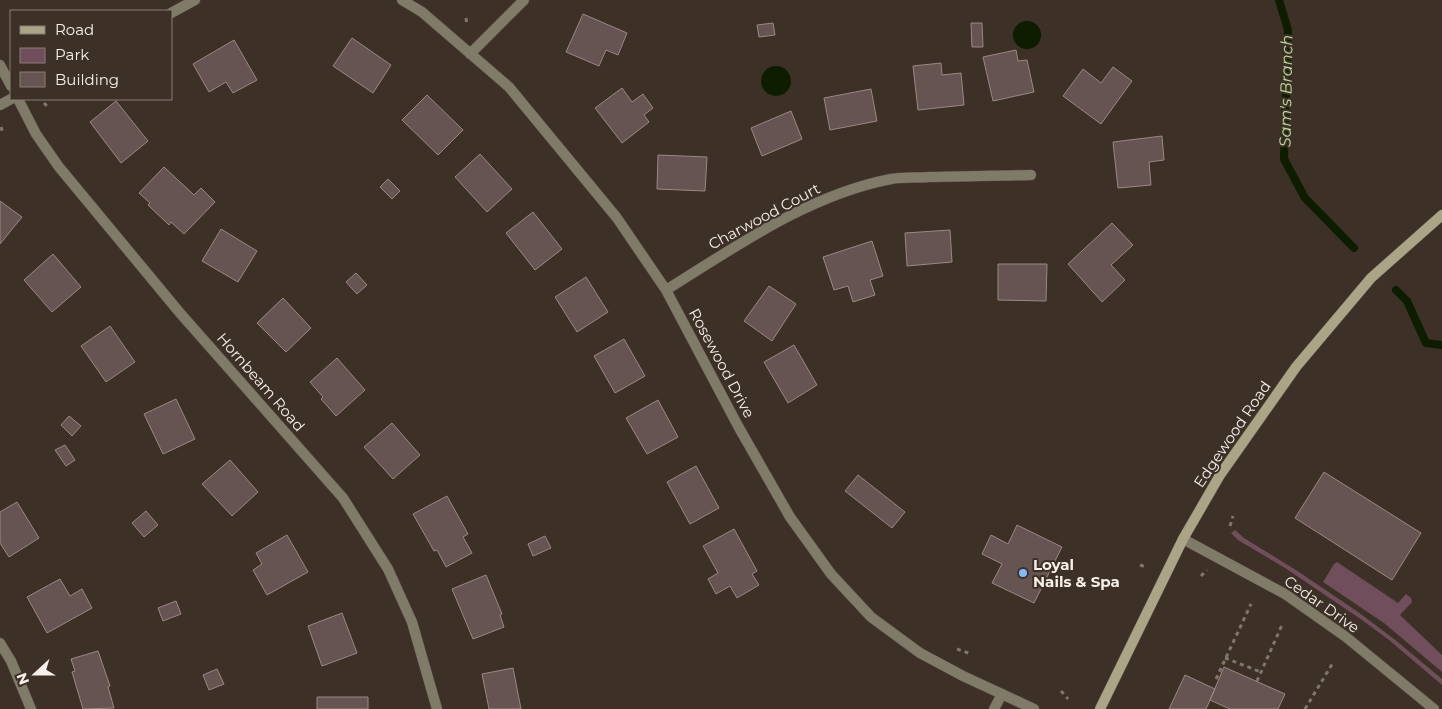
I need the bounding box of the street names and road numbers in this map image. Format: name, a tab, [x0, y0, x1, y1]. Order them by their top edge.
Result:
street label: Charwood Court	[705, 179, 823, 253]
street label: Rosewood Drive	[685, 305, 759, 421]
street label: Hornbeam Road	[213, 329, 309, 435]
street label: Edgewood Road	[1189, 377, 1275, 491]
street label: Cedar Drive	[1281, 571, 1363, 637]

